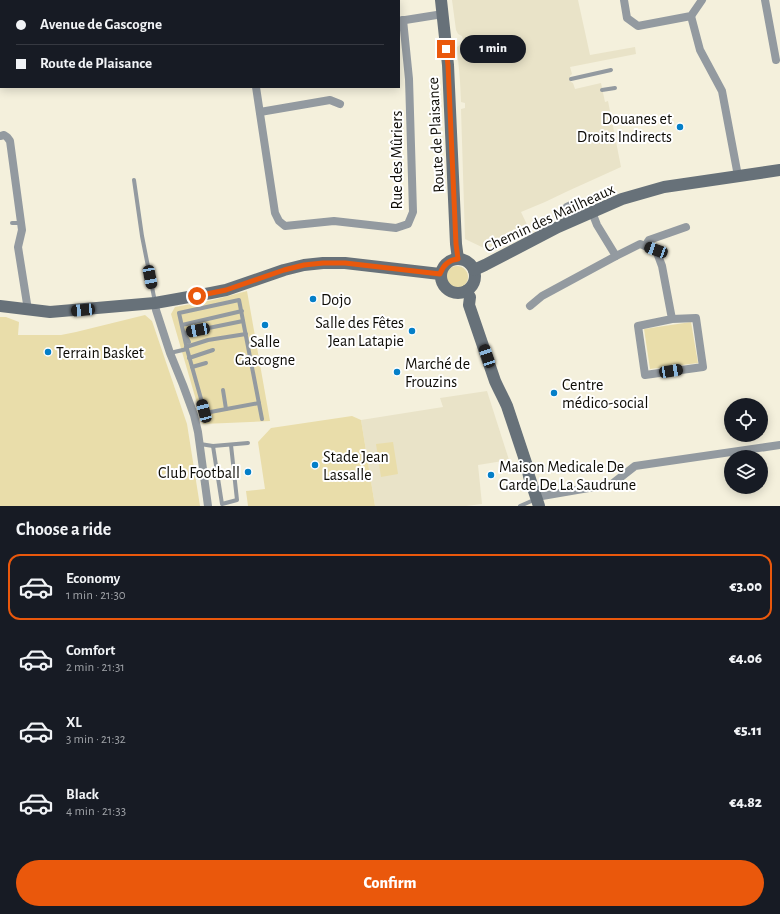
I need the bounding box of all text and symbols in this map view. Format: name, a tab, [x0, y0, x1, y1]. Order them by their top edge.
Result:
text: Avenue de Gascogne	[40, 17, 162, 32]
callout: 1 min	[460, 35, 526, 63]
route end	[437, 40, 455, 58]
text: 1 min	[479, 42, 507, 55]
text: Route de Plaisance	[40, 56, 152, 71]
street label: Route de Plaisance	[425, 77, 447, 193]
street label: Rue des Mûriers	[389, 111, 405, 209]
place label: Douanes et Droits Indirects	[577, 111, 672, 145]
marker: Douanes et Droits Indirects	[675, 122, 685, 132]
street label: Chemin des Mailheaux	[482, 181, 617, 255]
car	[643, 240, 669, 260]
car	[142, 264, 158, 290]
route start	[188, 287, 206, 305]
place label: Dojo	[321, 292, 351, 309]
marker: Dojo	[308, 294, 318, 304]
car	[71, 303, 95, 317]
place label: Salle des Fêtes Jean Latapie	[315, 315, 404, 349]
marker: Salle Gascogne	[260, 320, 270, 330]
car	[185, 322, 211, 338]
marker: Salle des Fêtes Jean Latapie	[407, 326, 417, 336]
place label: Salle Gascogne	[235, 334, 295, 368]
car	[477, 343, 497, 369]
place label: Terrain Basket	[56, 345, 144, 361]
marker: Terrain Basket	[43, 347, 53, 357]
place label: Marché de Frouzins	[405, 356, 470, 390]
car	[658, 363, 684, 379]
marker: Marché de Frouzins	[392, 367, 402, 377]
place label: Centre médico-social	[562, 377, 648, 411]
marker: Centre médico-social	[549, 388, 559, 398]
car	[195, 398, 213, 424]
map controls	[724, 398, 768, 494]
button: locate	[724, 398, 768, 442]
place label: Stade Jean Lassalle	[323, 449, 389, 483]
button: layers	[724, 450, 768, 494]
place label: Maison Medicale De Garde De La Saudrune	[499, 459, 636, 493]
marker: Stade Jean Lassalle	[310, 460, 320, 470]
place label: Club Football	[158, 465, 240, 481]
marker: Club Football	[243, 467, 253, 477]
marker: Maison Medicale De Garde De La Saudrune	[486, 470, 496, 480]
text: Choose a ride	[16, 521, 111, 539]
icon: car	[18, 569, 54, 605]
text: Economy	[66, 571, 120, 586]
text: €3.00	[730, 579, 762, 594]
text: 1 min · 21:30	[66, 589, 126, 602]
icon: car	[18, 641, 54, 677]
text: Comfort	[66, 643, 115, 658]
text: €4.06	[729, 651, 762, 666]
text: 2 min · 21:31	[66, 661, 125, 674]
icon: car	[18, 713, 54, 749]
text: XL	[66, 715, 82, 730]
text: €5.11	[734, 723, 762, 738]
text: 3 min · 21:32	[66, 733, 126, 746]
icon: car	[18, 785, 54, 821]
text: Black	[66, 787, 99, 802]
text: €4.82	[729, 795, 762, 810]
text: 4 min · 21:33	[66, 805, 126, 818]
button: Confirm	[16, 860, 764, 906]

